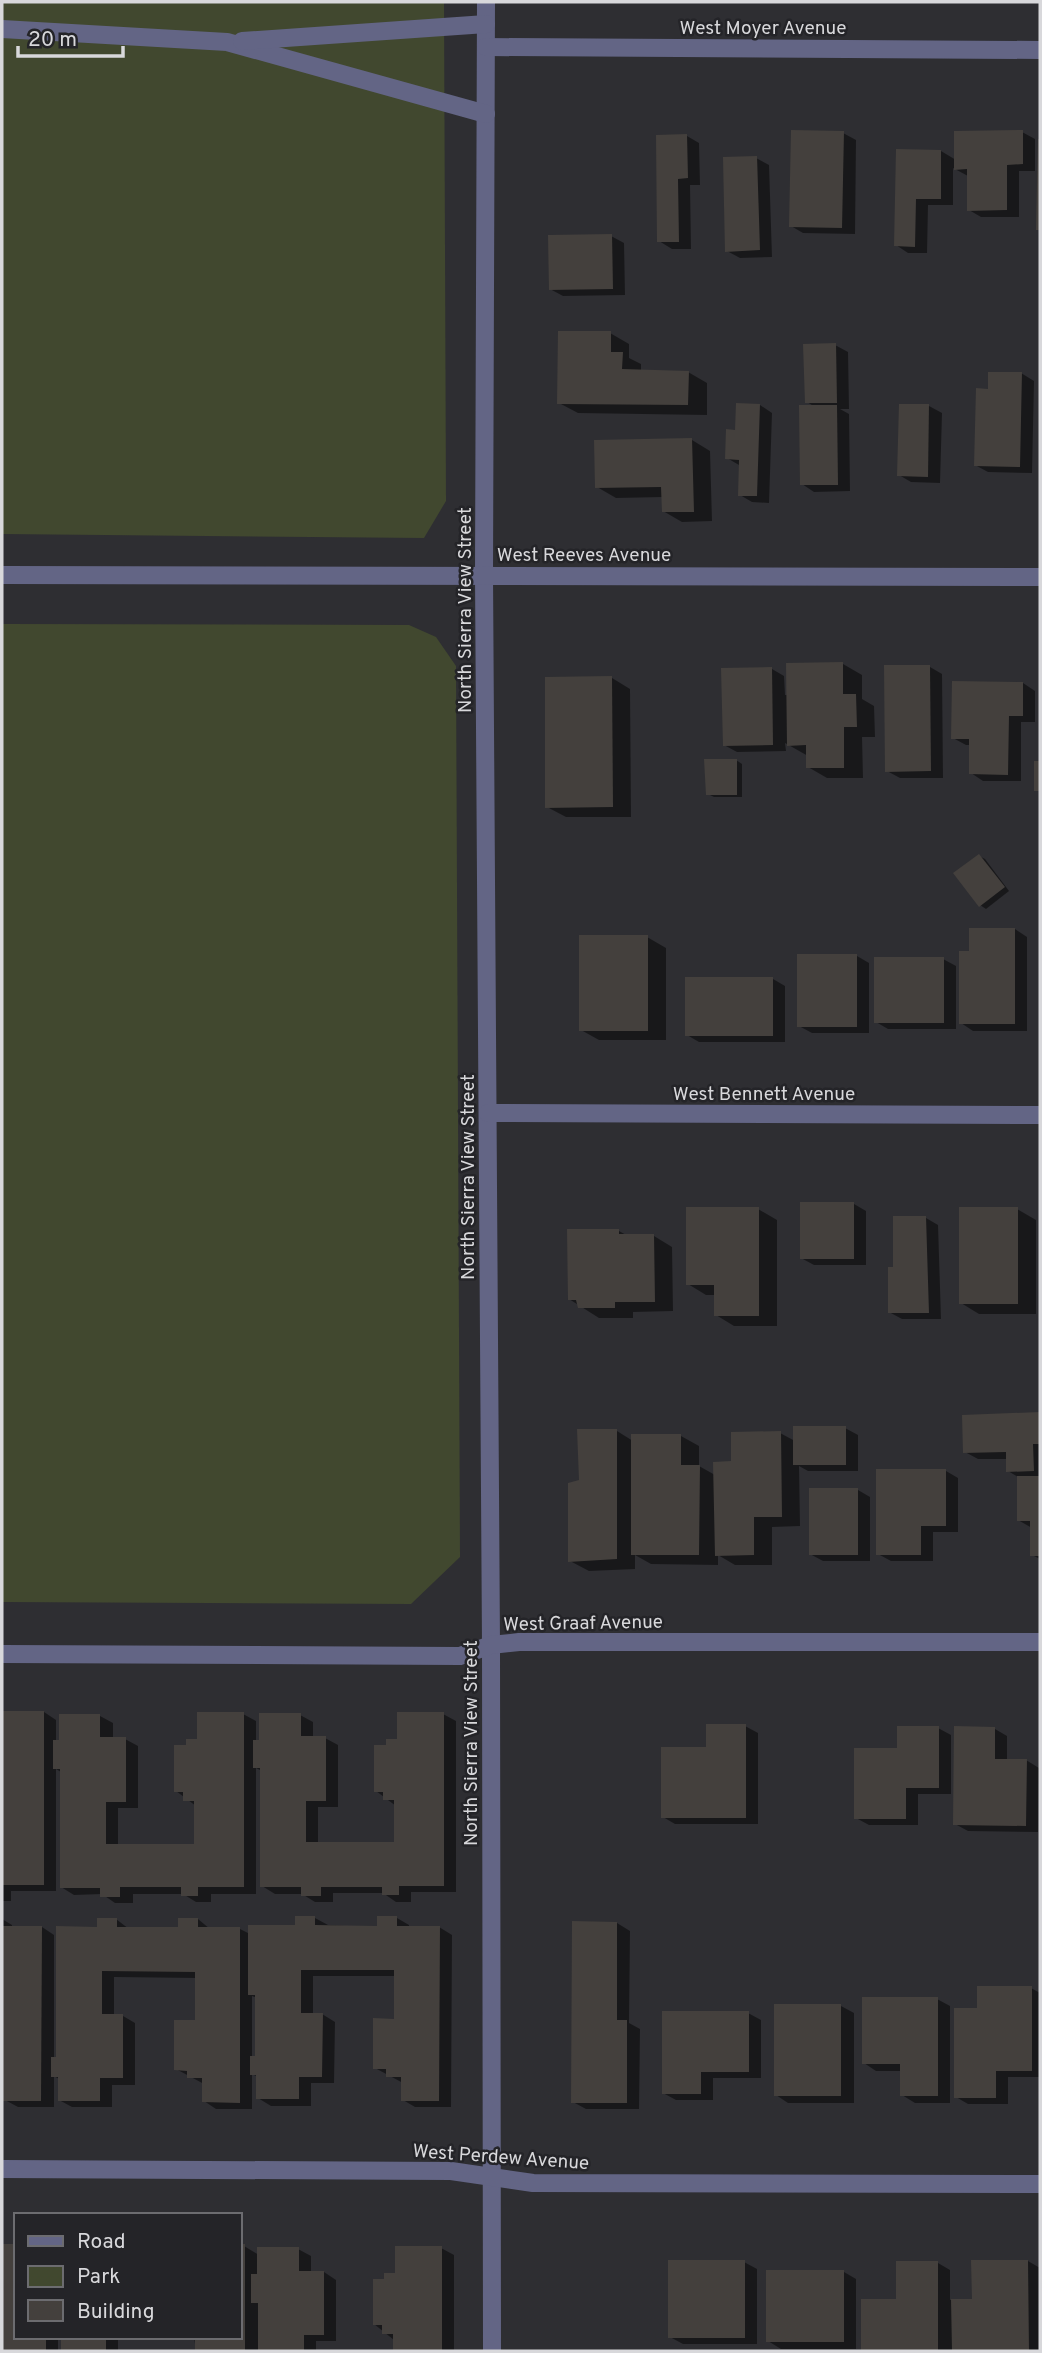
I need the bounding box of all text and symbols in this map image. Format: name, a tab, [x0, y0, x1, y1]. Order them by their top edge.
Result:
scale bar	[18, 14, 122, 58]
street label: West Moyer Avenue	[680, 17, 846, 41]
text: 20 m	[28, 27, 77, 54]
street label: North Sierra View Street	[454, 507, 478, 713]
street label: West Reeves Avenue	[497, 544, 671, 568]
street label: North Sierra View Street	[457, 1074, 481, 1280]
street label: West Bennett Avenue	[673, 1083, 855, 1107]
street label: West Graaf Avenue	[503, 1611, 663, 1637]
street label: North Sierra View Street	[460, 1640, 484, 1846]
street label: West Perdew Avenue	[412, 2140, 590, 2176]
legend	[14, 2213, 242, 2339]
text: Road	[77, 2229, 126, 2256]
text: Park	[77, 2264, 120, 2291]
text: Building	[77, 2299, 155, 2326]

